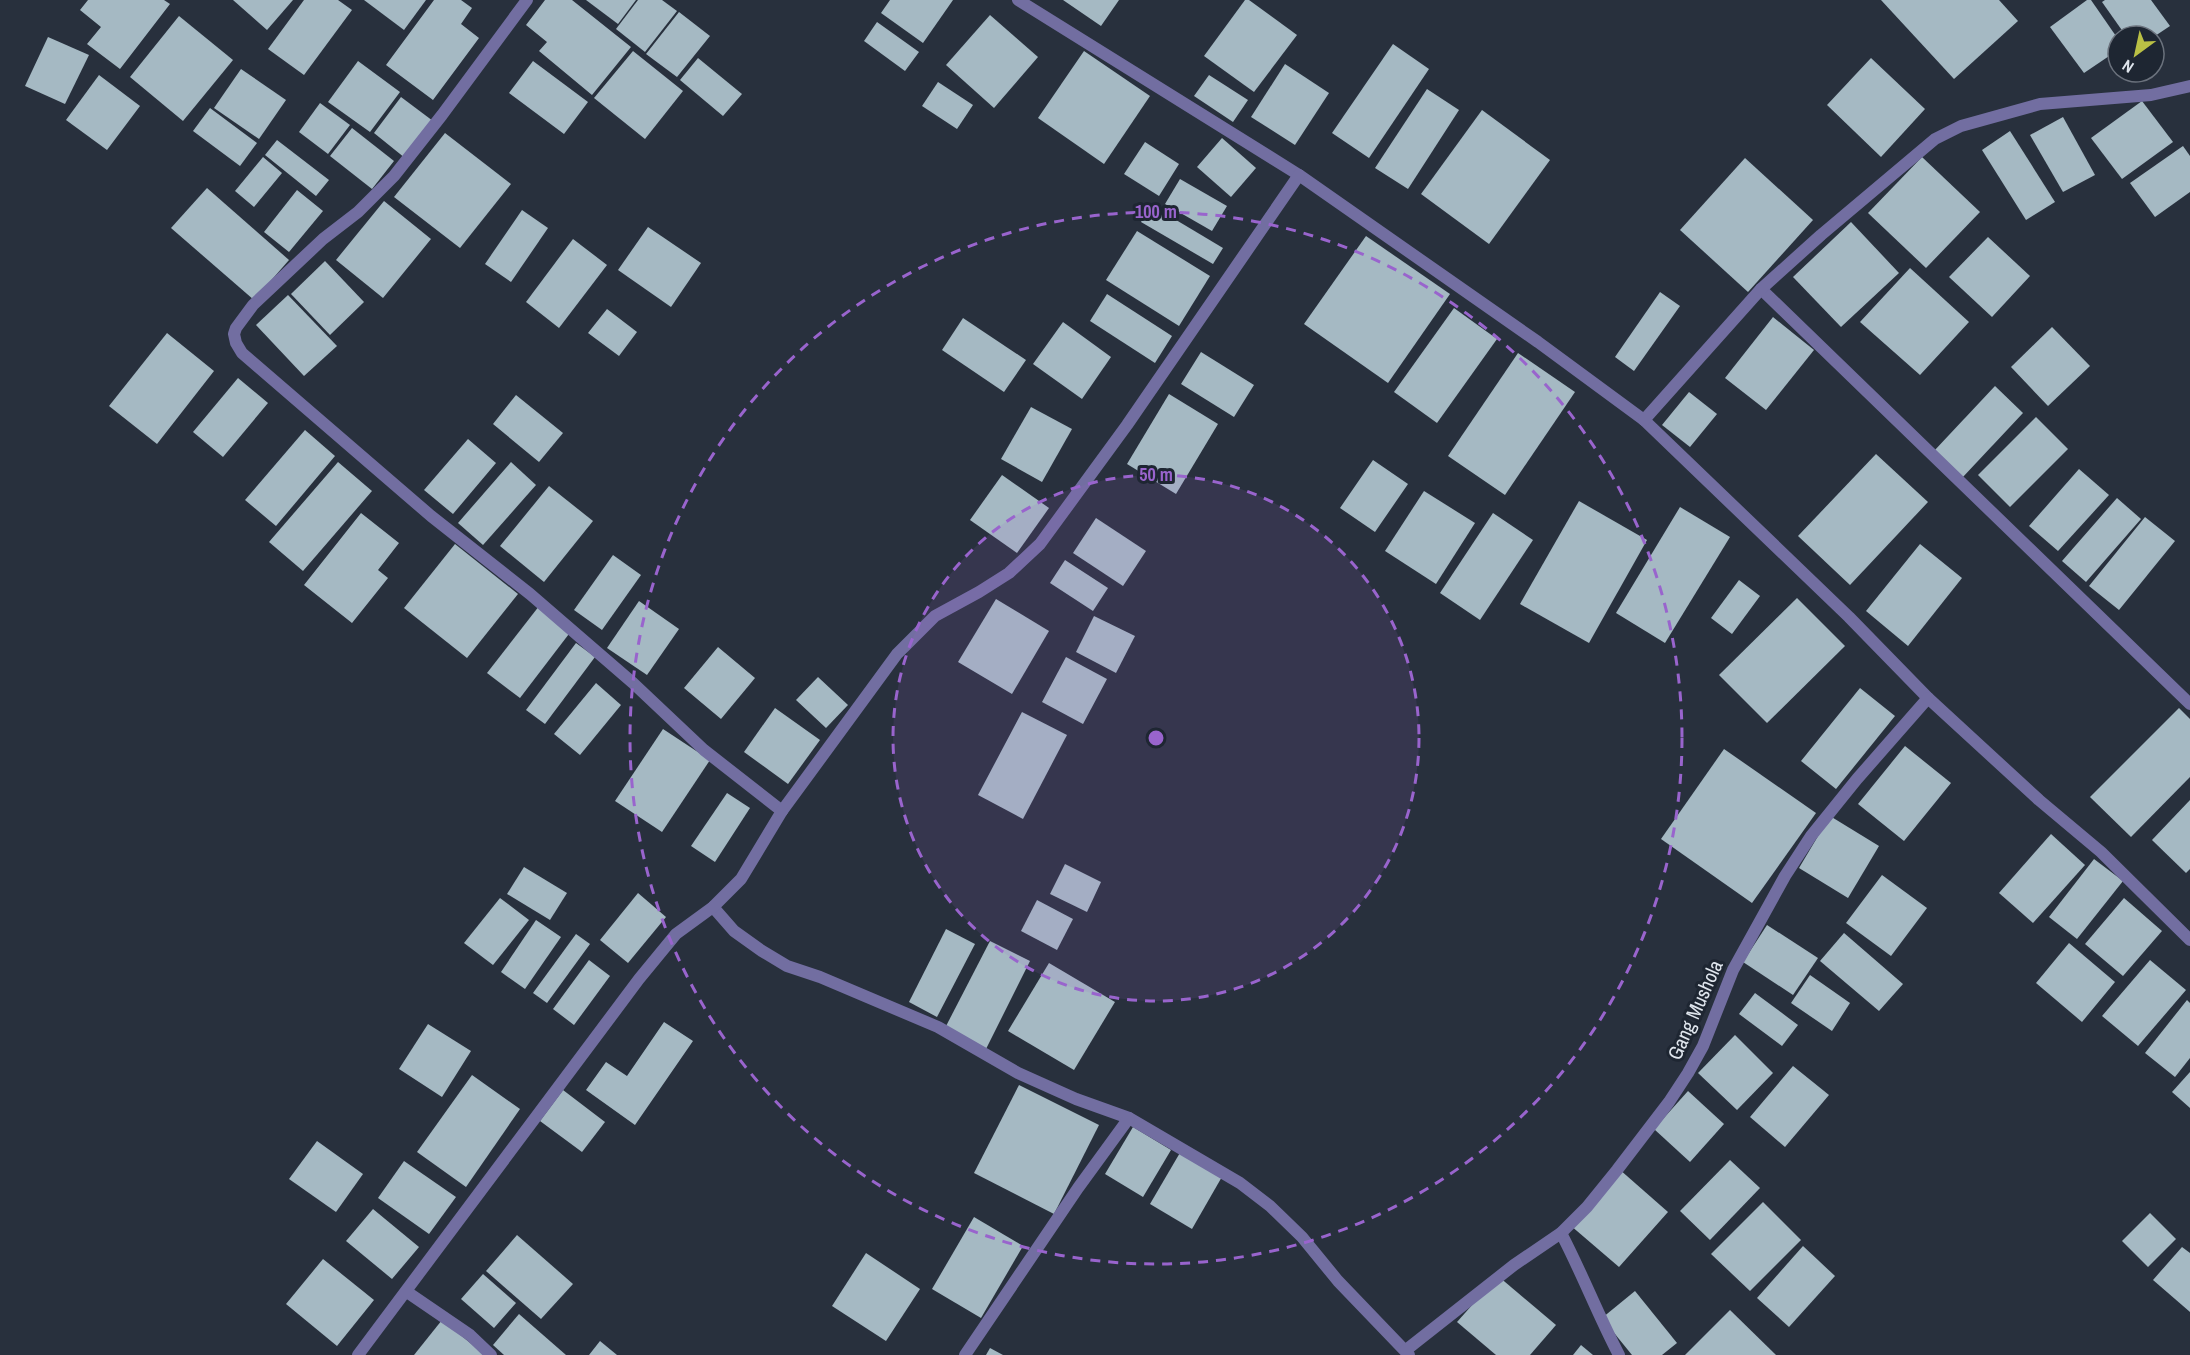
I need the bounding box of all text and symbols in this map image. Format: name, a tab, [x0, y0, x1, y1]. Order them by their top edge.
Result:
north arrow	[2106, 24, 2166, 84]
text: N	[2118, 55, 2138, 78]
text: 100 m	[1135, 199, 1177, 224]
text: 50 m	[1139, 462, 1173, 487]
centre of rings	[1146, 728, 1166, 748]
street label: Gang Mushola	[1661, 956, 1729, 1064]

